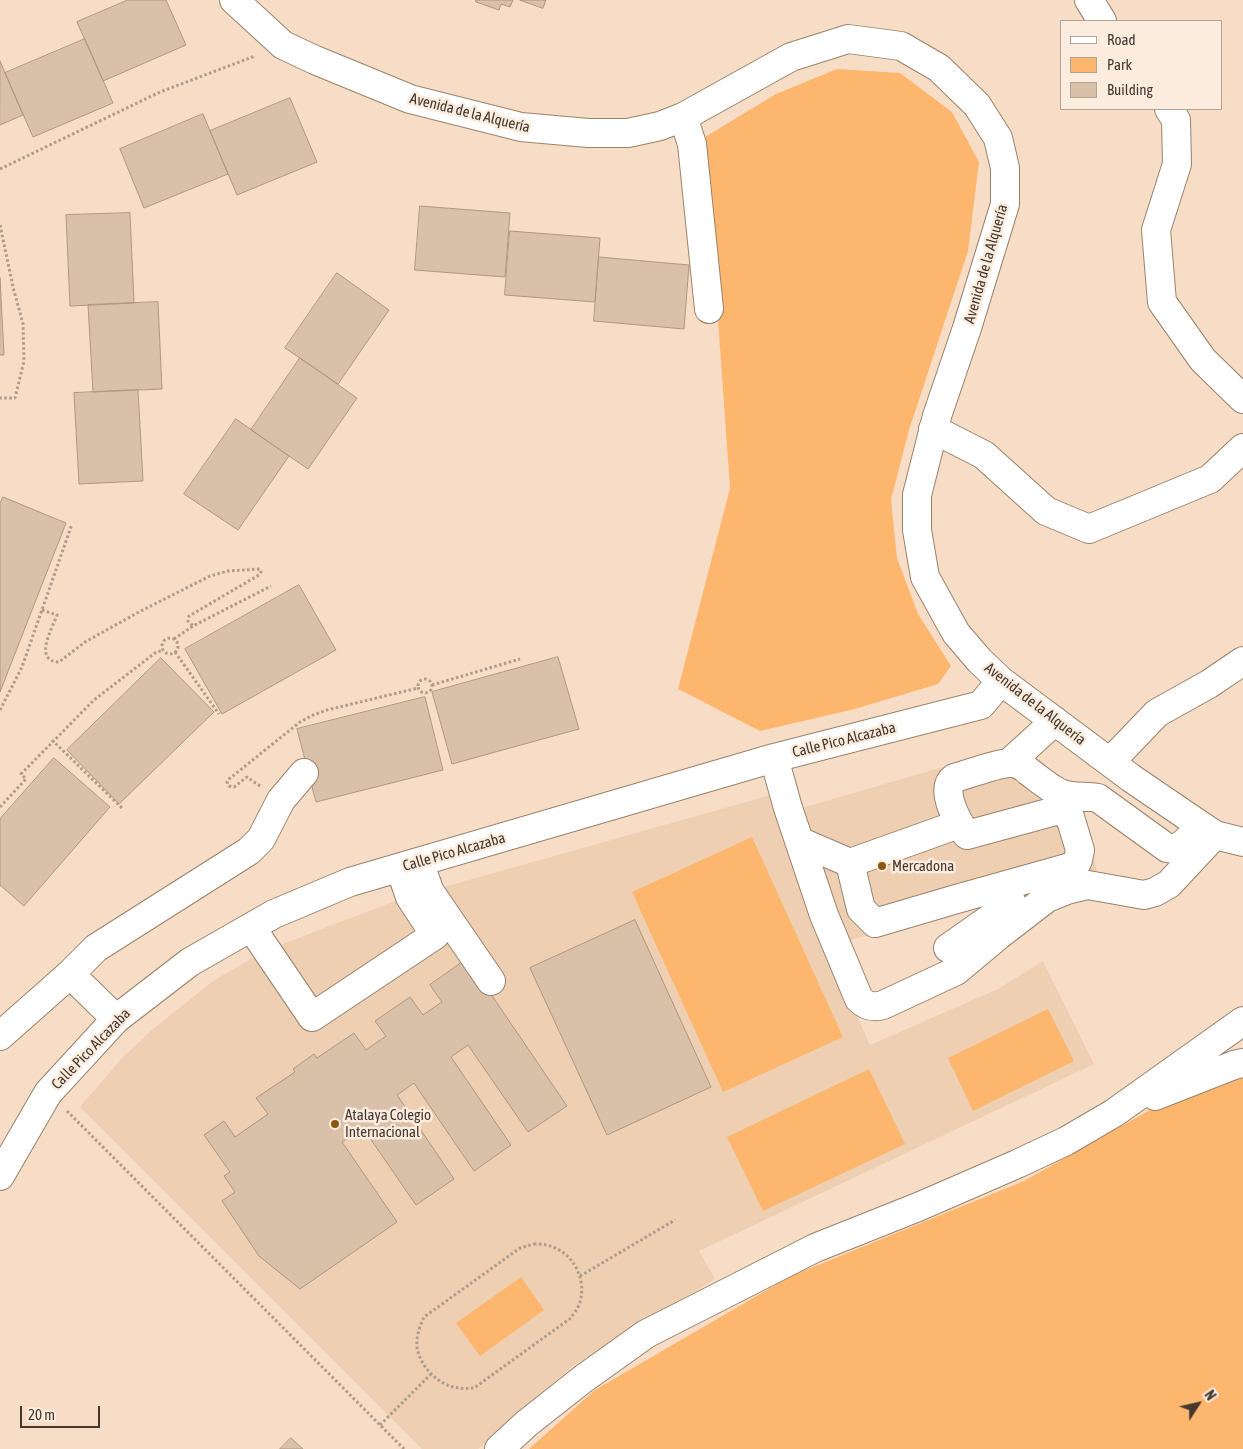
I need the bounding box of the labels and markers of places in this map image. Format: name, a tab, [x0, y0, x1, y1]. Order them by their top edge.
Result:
place label: Mercadona	[892, 857, 954, 875]
marker: Mercadona	[876, 860, 888, 872]
place label: Atalaya Colegio Internacional	[345, 1106, 431, 1141]
marker: Atalaya Colegio Internacional	[329, 1118, 341, 1130]

